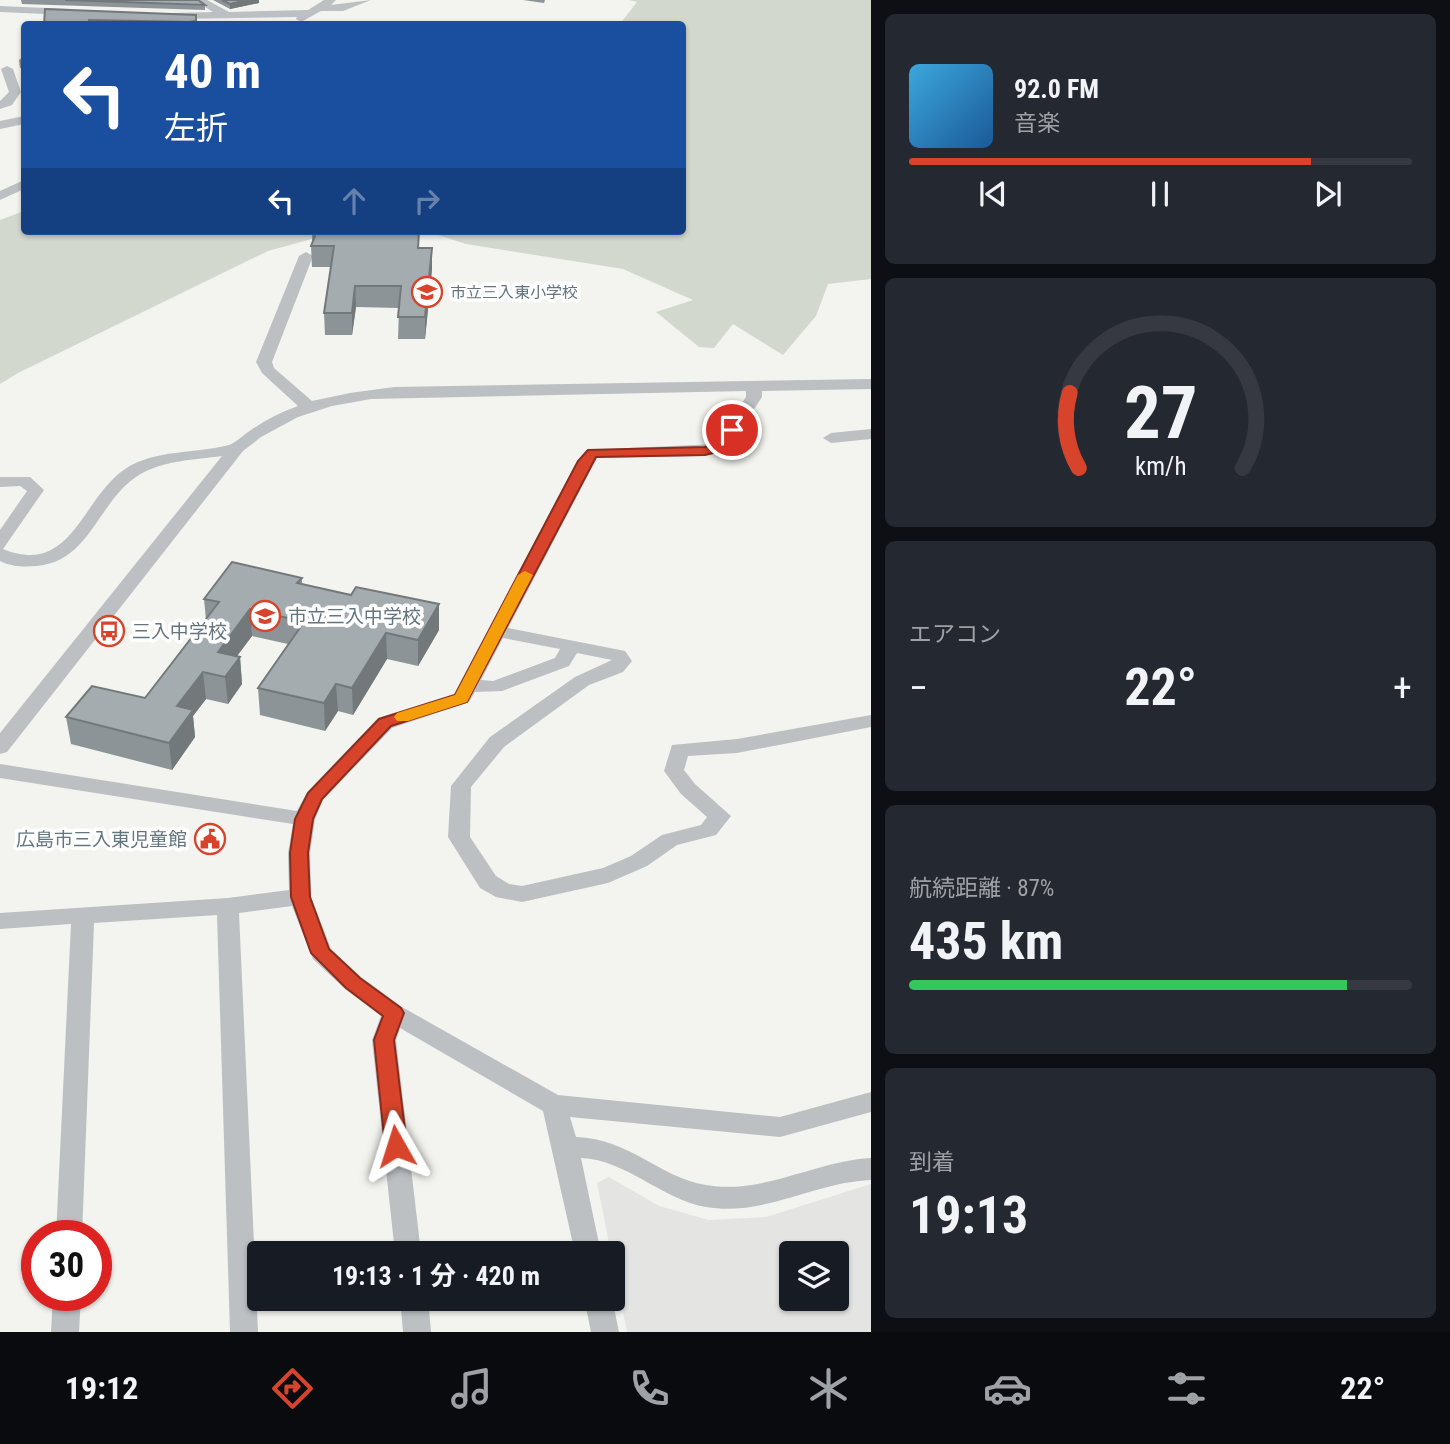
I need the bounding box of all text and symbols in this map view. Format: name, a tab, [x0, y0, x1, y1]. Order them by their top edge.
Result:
text: 40 m	[164, 43, 261, 100]
icon: left	[49, 49, 140, 140]
text: 92.0 FM	[1014, 74, 1099, 104]
text: 左折	[164, 109, 228, 147]
text: 音楽	[1014, 110, 1060, 137]
icon: previous	[974, 175, 1012, 213]
icon: pause	[1141, 175, 1179, 213]
icon: next	[1309, 175, 1347, 213]
icon: left	[262, 182, 300, 220]
icon: ahead	[335, 182, 373, 220]
icon: right	[408, 182, 446, 220]
school or university icon: 市立三入東小学校	[410, 275, 444, 309]
place label: 市立三入東小学校	[450, 283, 578, 302]
text: 27	[1124, 371, 1197, 457]
pin	[702, 400, 762, 460]
icon: arrive	[713, 411, 751, 449]
text: km/h	[1135, 452, 1186, 481]
school or university icon: 市立三入中学校	[248, 599, 282, 633]
place label: 市立三入中学校	[288, 605, 421, 628]
bus stop icon: 三入中学校	[92, 614, 126, 648]
place label: 三入中学校	[132, 620, 227, 643]
text: エアコン	[909, 621, 1001, 648]
text: 22°	[1124, 657, 1197, 718]
text: −	[909, 666, 928, 710]
text: +	[1393, 666, 1412, 710]
public building icon: 広島市三入東児童館	[193, 822, 227, 856]
place label: 広島市三入東児童館	[16, 828, 187, 851]
text: 航続距離 · 87%	[909, 875, 1054, 902]
text: 435 km	[909, 911, 1063, 972]
position arrow	[359, 1109, 433, 1183]
text: 到着	[909, 1149, 955, 1176]
text: 19:13	[909, 1185, 1028, 1246]
speed limit sign: 30	[21, 1220, 112, 1311]
map controls	[779, 1241, 849, 1311]
button: layers	[779, 1241, 849, 1311]
text: 19:13 · 1 分 · 420 m	[332, 1261, 540, 1291]
icon: directions	[268, 1364, 317, 1413]
icon: music	[447, 1364, 496, 1413]
icon: phone	[625, 1364, 674, 1413]
icon: climate	[804, 1364, 853, 1413]
icon: car	[983, 1364, 1032, 1413]
icon: filters	[1162, 1364, 1211, 1413]
text: 19:12	[65, 1369, 138, 1407]
text: 22°	[1340, 1369, 1385, 1407]

